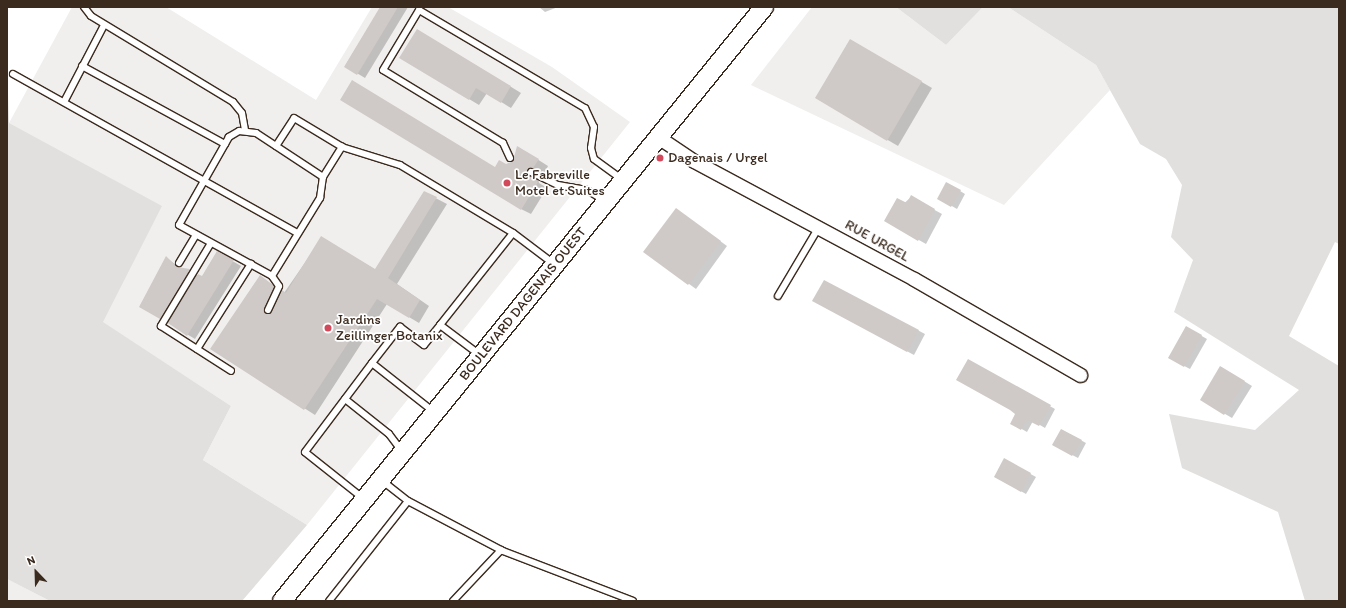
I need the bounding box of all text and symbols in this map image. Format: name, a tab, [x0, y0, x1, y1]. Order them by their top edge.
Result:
place label: Dagenais / Urgel	[668, 150, 768, 166]
marker: Dagenais / Urgel	[655, 153, 665, 163]
place label: Le Fabreville Motel et Suites	[515, 167, 605, 200]
marker: Le Fabreville Motel et Suites	[502, 178, 512, 188]
street label: RUE URGEL	[842, 216, 912, 266]
street label: BOULEVARD DAGENAIS OUEST	[455, 223, 591, 385]
place label: Jardins Zeillinger Botanix	[336, 312, 442, 344]
marker: Jardins Zeillinger Botanix	[323, 323, 333, 333]
north arrow	[16, 552, 56, 592]
text: N	[25, 553, 37, 568]

